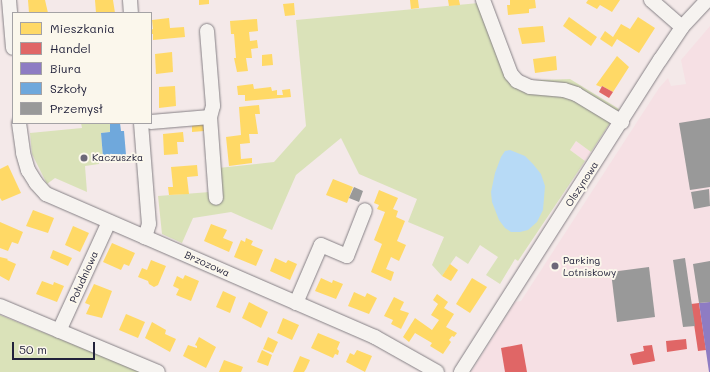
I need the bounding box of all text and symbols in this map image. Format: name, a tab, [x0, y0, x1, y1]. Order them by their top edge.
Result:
legend	[12, 12, 152, 124]
text: Mieszkania	[50, 20, 115, 36]
text: Handel	[50, 40, 91, 56]
text: Biura	[50, 60, 81, 76]
text: Szkoły	[50, 80, 87, 96]
text: Przemysł	[50, 100, 103, 116]
place label: Kaczuszka	[92, 152, 143, 164]
marker: Kaczuszka	[79, 153, 89, 163]
street label: Olszynowa	[563, 159, 601, 209]
street label: Południowa	[67, 249, 101, 305]
street label: Brzozowa	[183, 249, 231, 279]
place label: Parking Lotniskowy	[563, 254, 616, 278]
marker: Parking Lotniskowy	[550, 261, 560, 271]
scale bar	[14, 334, 97, 360]
text: 50 m	[19, 341, 47, 357]

